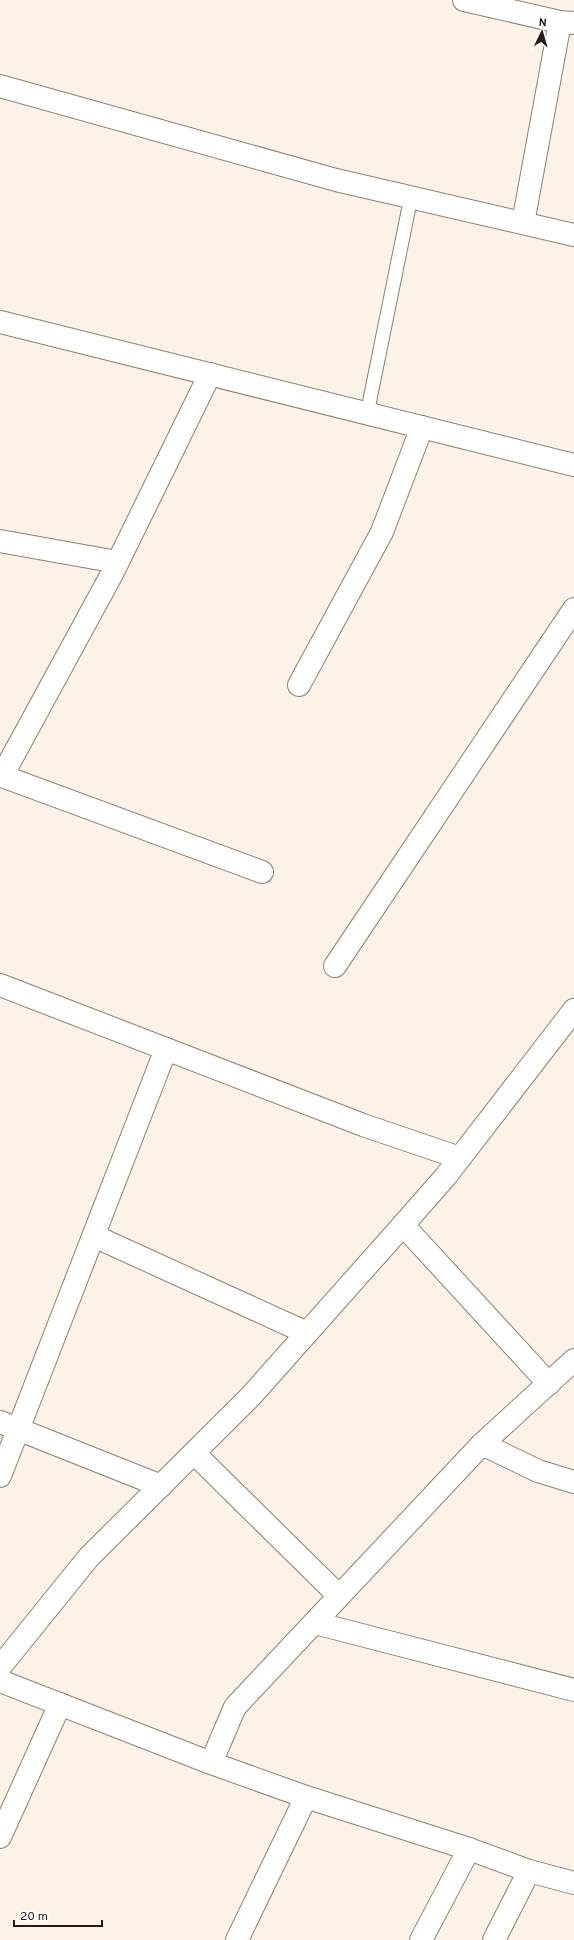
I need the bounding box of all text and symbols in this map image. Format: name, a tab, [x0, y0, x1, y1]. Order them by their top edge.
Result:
north arrow	[522, 12, 562, 52]
text: N	[538, 16, 547, 30]
scale bar	[14, 1902, 102, 1928]
text: 20 m	[20, 1909, 48, 1925]

